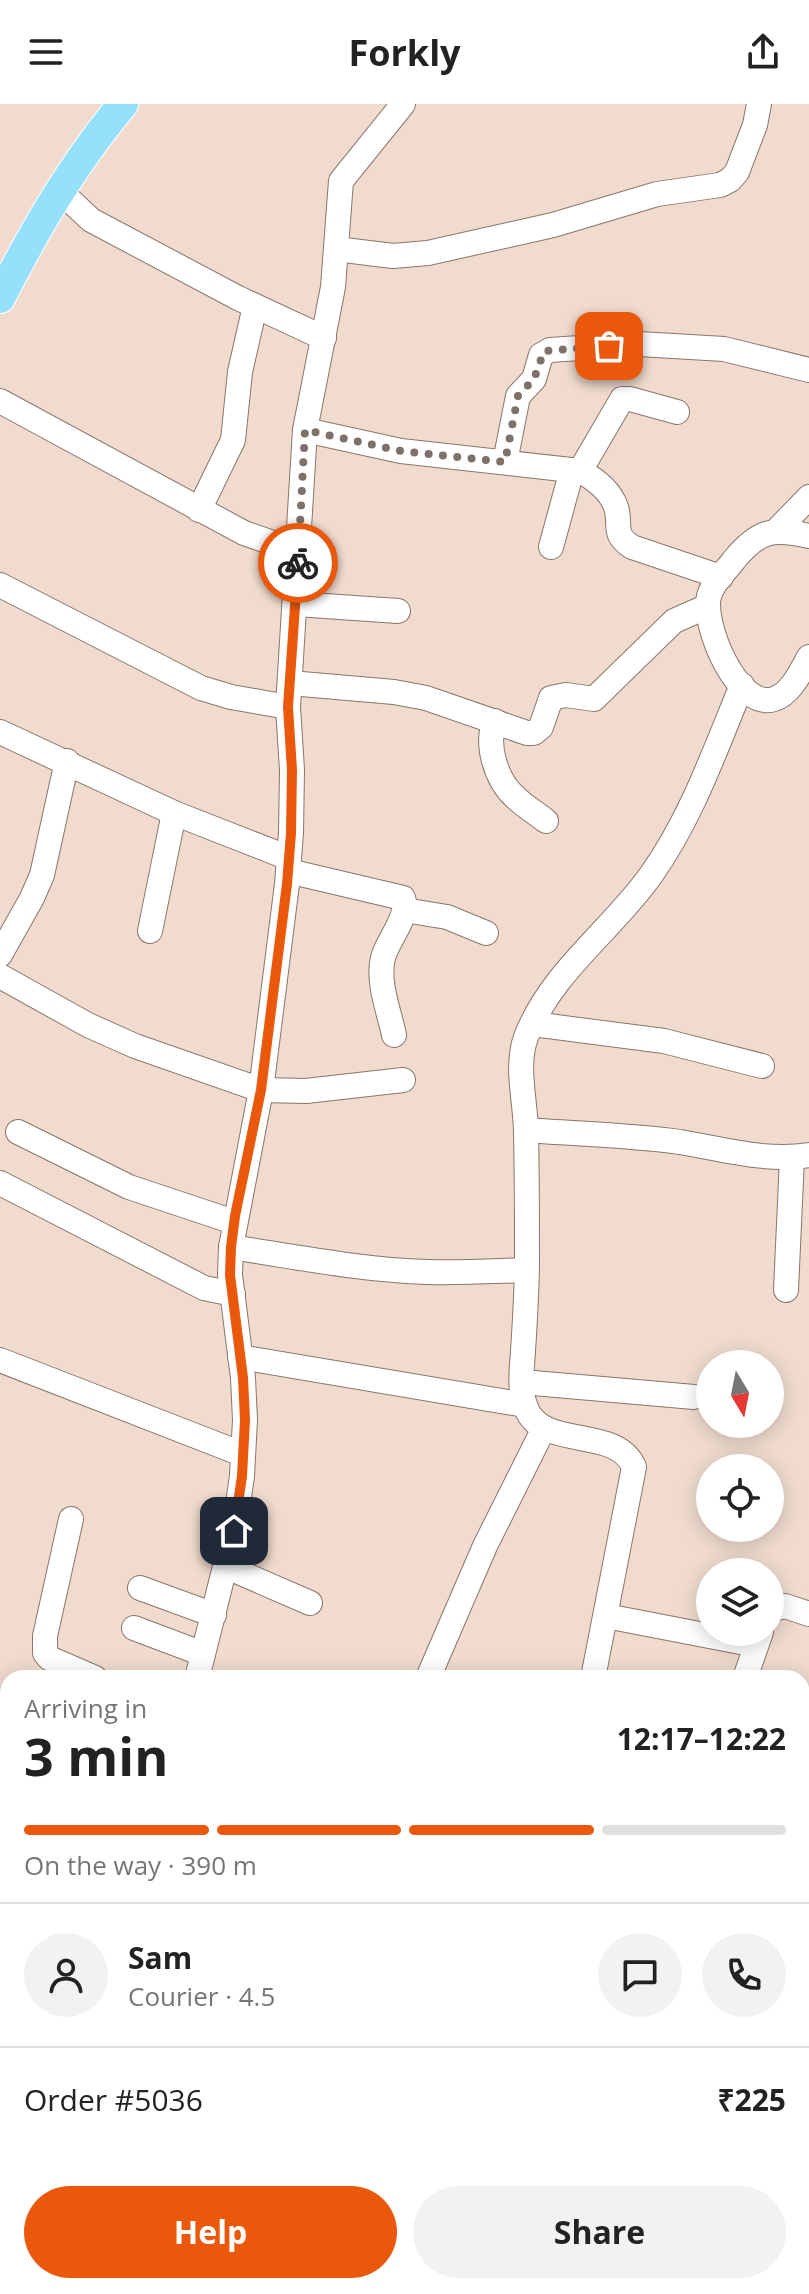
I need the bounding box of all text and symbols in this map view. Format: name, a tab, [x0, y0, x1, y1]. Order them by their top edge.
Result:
text: Forkly	[348, 28, 461, 77]
icon: menu	[24, 30, 68, 74]
icon: share	[741, 30, 785, 74]
pin	[575, 312, 643, 380]
icon: bag	[587, 324, 631, 368]
courier	[258, 523, 338, 603]
icon: bike	[276, 541, 320, 585]
north arrow	[696, 1350, 784, 1438]
map controls	[696, 1350, 784, 1646]
button: locate	[696, 1454, 784, 1542]
pin	[200, 1497, 268, 1565]
icon: home	[212, 1509, 256, 1553]
button: layers	[696, 1558, 784, 1646]
text: Arriving in	[24, 1690, 147, 1726]
text: 12:17–12:22	[617, 1718, 786, 1759]
text: 3 min	[24, 1720, 168, 1791]
text: On the way · 390 m	[24, 1847, 257, 1883]
button: person	[24, 1933, 108, 2017]
button: chat	[598, 1933, 682, 2017]
button: phone	[702, 1933, 786, 2017]
text: Sam	[128, 1937, 192, 1978]
text: Courier · 4.5	[128, 1978, 275, 2014]
text: Order #5036	[24, 2079, 203, 2120]
text: ₹225	[717, 2079, 786, 2120]
button: Help	[24, 2186, 397, 2278]
button: Share	[413, 2186, 786, 2278]

